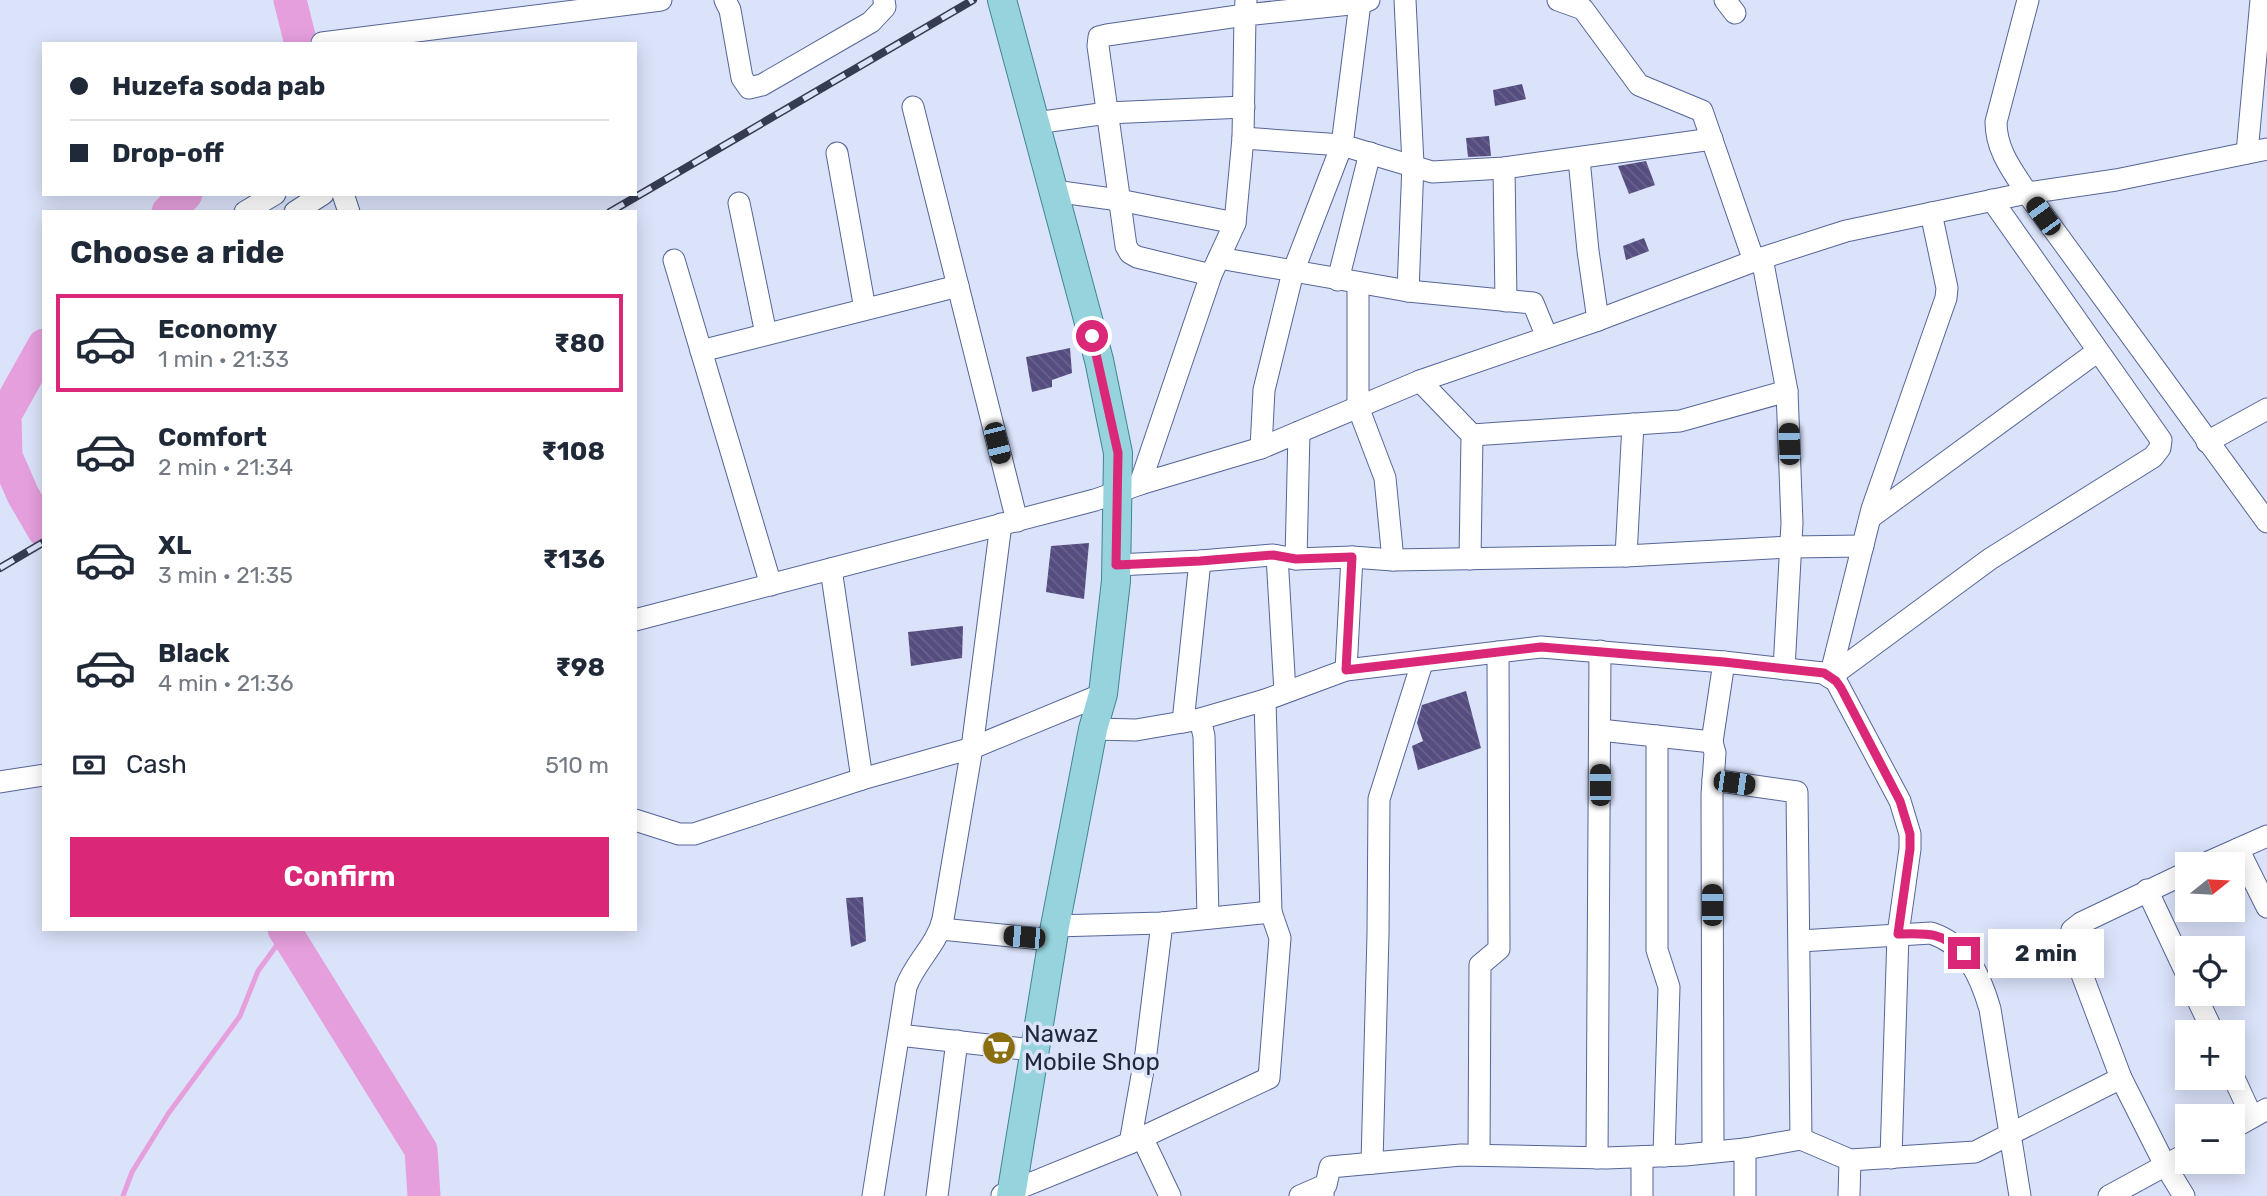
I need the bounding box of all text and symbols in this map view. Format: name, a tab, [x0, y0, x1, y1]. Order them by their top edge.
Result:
text: Huzefa soda pab	[112, 71, 326, 102]
text: Drop-off	[112, 138, 224, 169]
car	[2023, 193, 2064, 239]
text: Choose a ride	[70, 233, 284, 271]
icon: car	[74, 312, 137, 375]
text: Economy	[158, 314, 277, 345]
route start	[1076, 320, 1108, 352]
text: ₹80	[554, 328, 605, 359]
text: 1 min · 21:33	[158, 345, 289, 373]
icon: car	[74, 420, 137, 483]
car	[982, 420, 1013, 466]
text: Comfort	[158, 422, 267, 453]
car	[1778, 423, 1801, 465]
text: ₹108	[541, 436, 605, 467]
text: 2 min · 21:34	[158, 453, 293, 481]
icon: car	[74, 528, 137, 591]
text: XL	[158, 530, 191, 561]
text: ₹136	[542, 544, 605, 575]
text: 3 min · 21:35	[158, 561, 293, 589]
icon: car	[74, 636, 137, 699]
text: Black	[158, 638, 230, 669]
text: ₹98	[555, 652, 605, 683]
text: 4 min · 21:36	[158, 669, 294, 697]
icon: cash	[70, 746, 108, 784]
text: Cash	[126, 749, 187, 780]
text: 510 m	[545, 751, 609, 779]
car	[1590, 764, 1611, 806]
car	[1712, 770, 1757, 796]
button: Confirm	[70, 837, 609, 917]
north arrow	[2175, 852, 2245, 922]
map controls	[2175, 852, 2245, 1174]
car	[1702, 884, 1723, 926]
car	[1003, 925, 1046, 949]
callout: 2 min	[1988, 928, 2104, 978]
button: locate	[2175, 936, 2245, 1006]
route end	[1948, 937, 1980, 969]
text: 2 min	[2015, 939, 2077, 967]
place label: Nawaz Mobile Shop	[1024, 1020, 1160, 1076]
button: +	[2175, 1020, 2245, 1090]
supermarket icon: Nawaz Mobile Shop	[980, 1029, 1018, 1067]
button: −	[2175, 1104, 2245, 1174]

